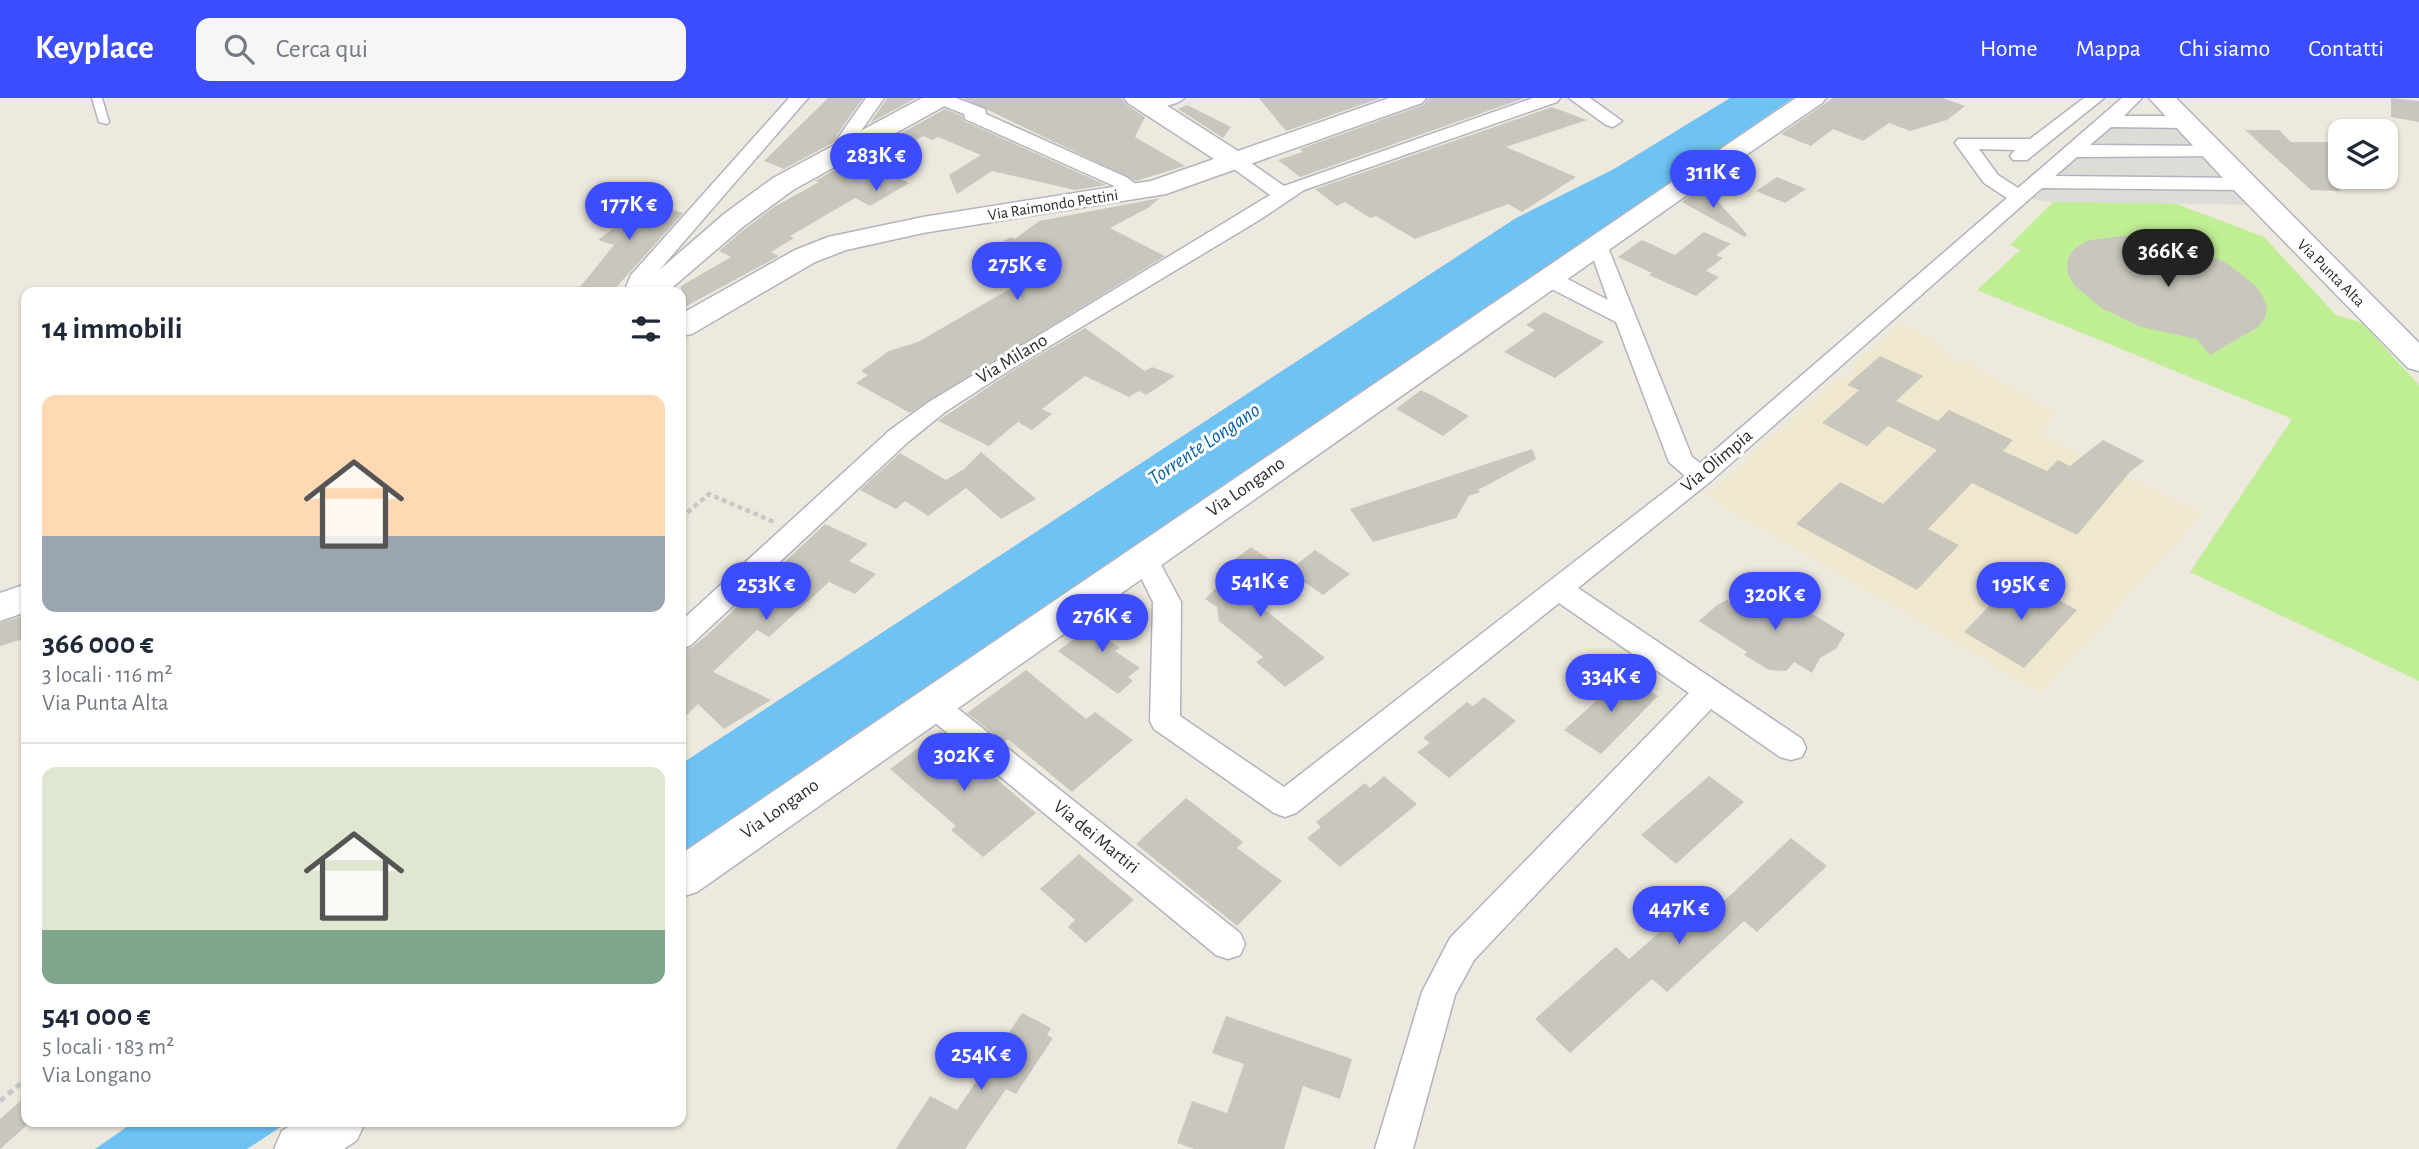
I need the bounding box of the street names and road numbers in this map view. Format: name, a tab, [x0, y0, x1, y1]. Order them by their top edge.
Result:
street label: Via Raimondo Pettini	[987, 187, 1119, 223]
street label: Via Punta Alta	[2294, 236, 2368, 310]
street label: Via Milano	[973, 330, 1051, 388]
street label: Via Olimpia	[1678, 426, 1757, 496]
street label: Via Longano	[1203, 453, 1289, 521]
street label: Via Longano	[737, 775, 823, 843]
street label: Via dei Martiri	[1049, 797, 1143, 877]

